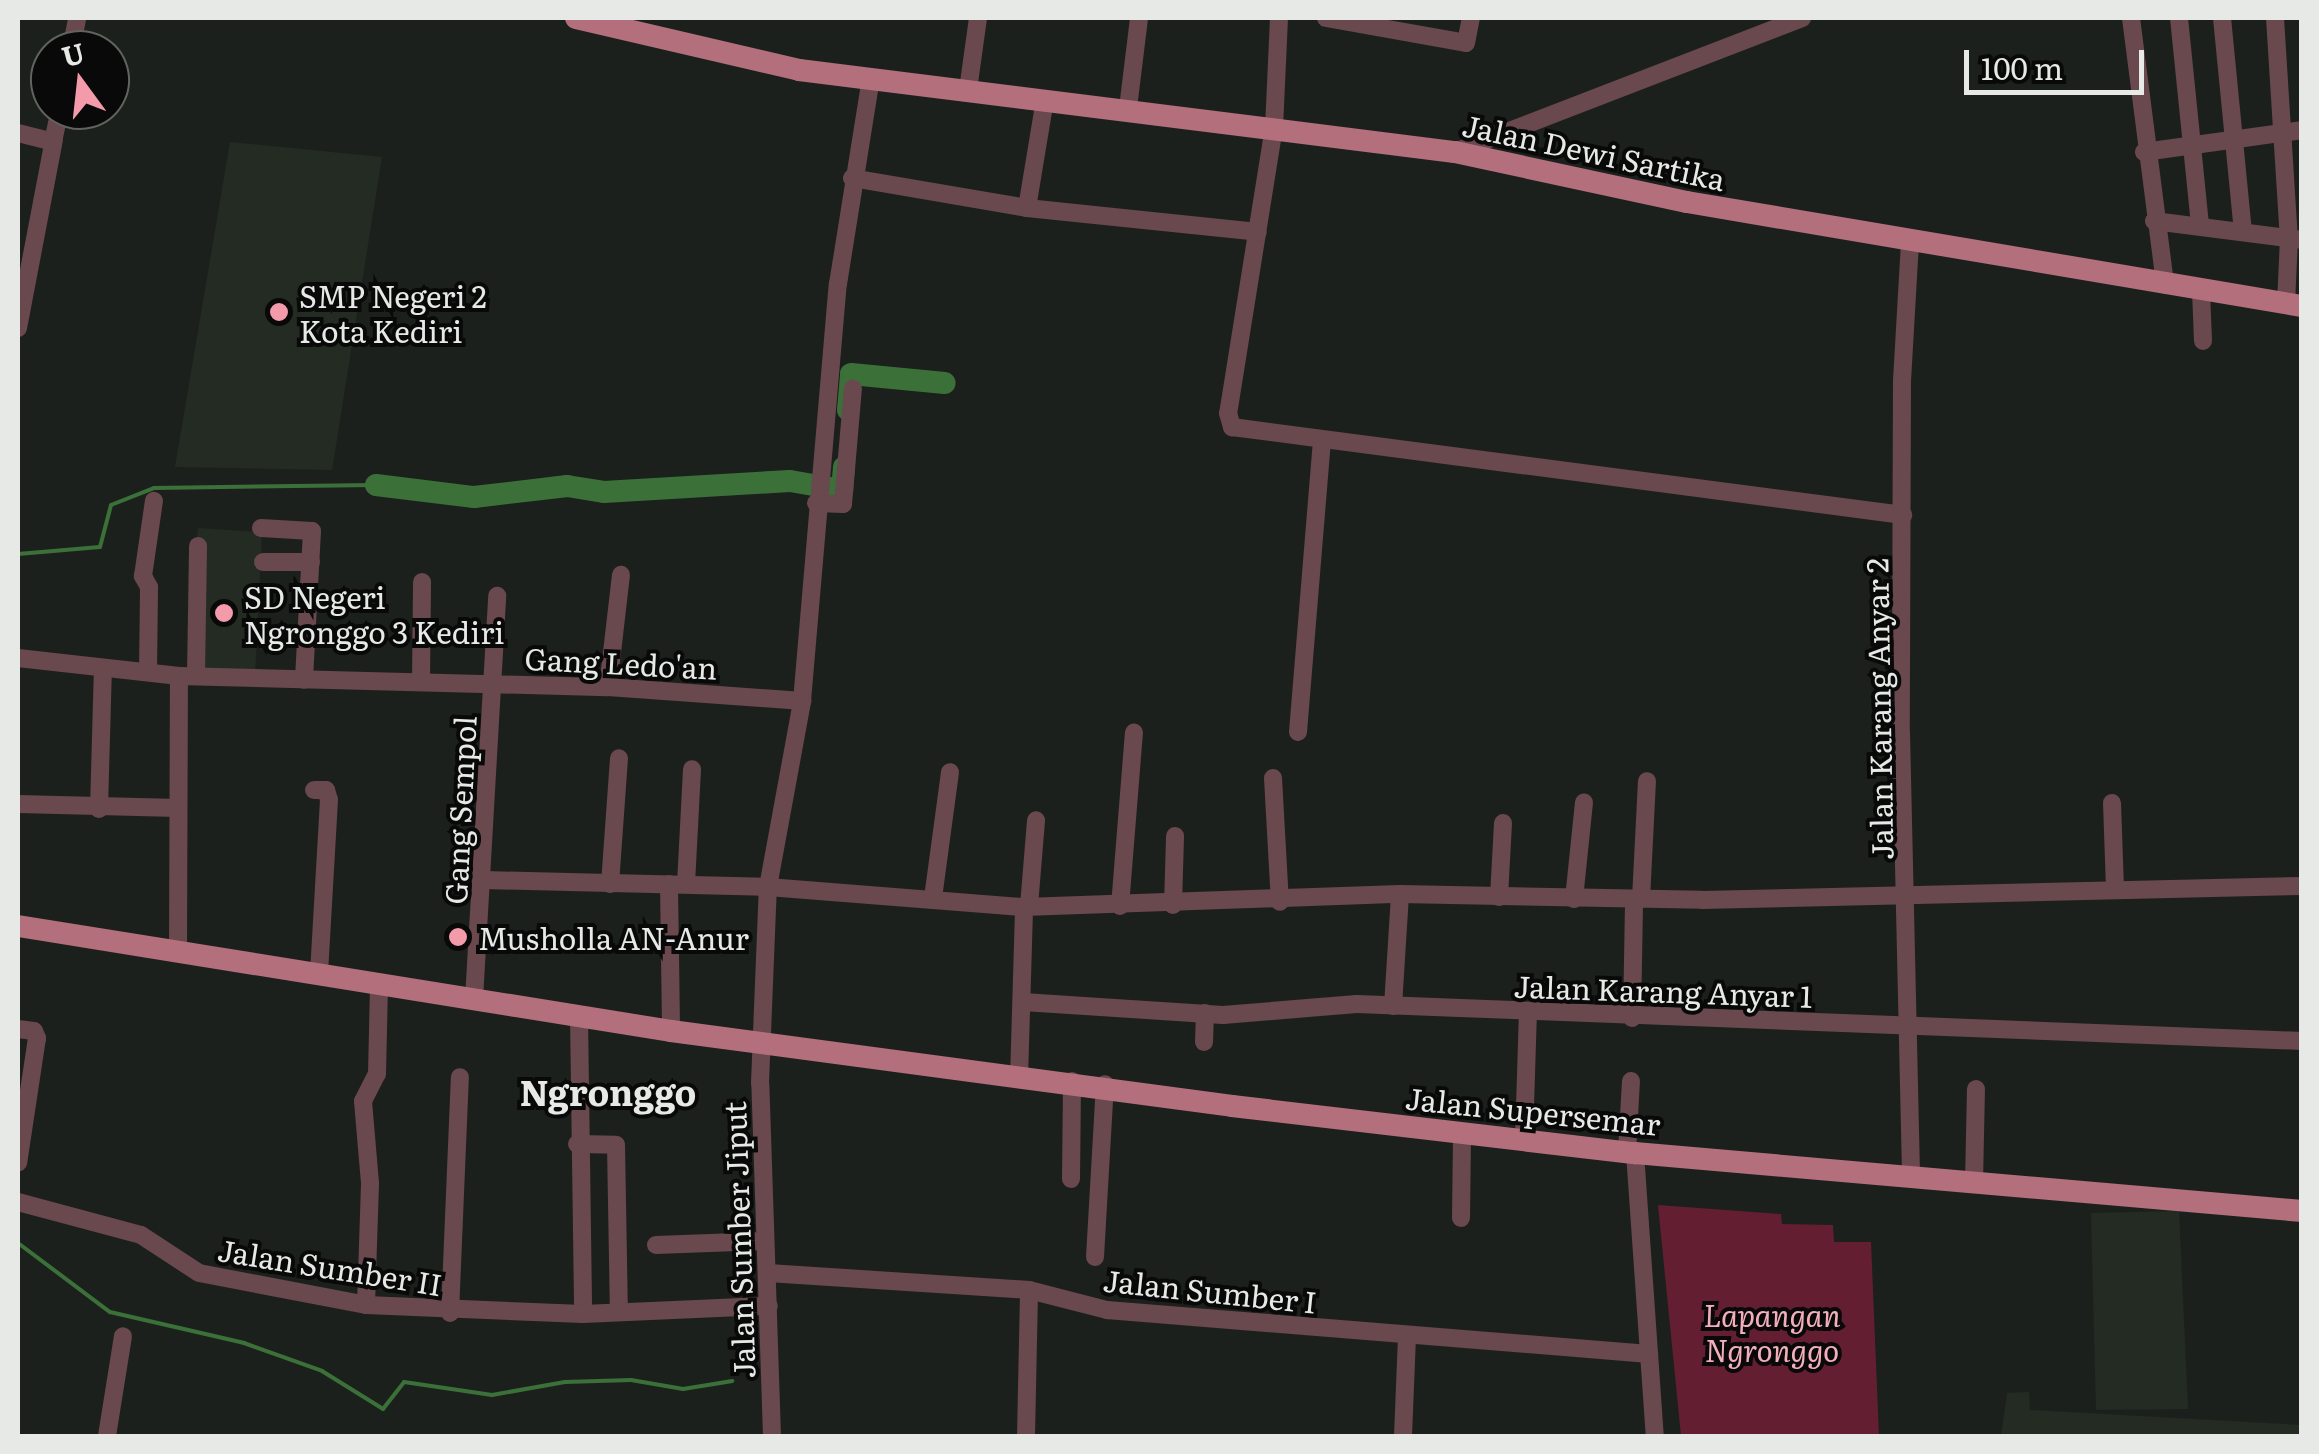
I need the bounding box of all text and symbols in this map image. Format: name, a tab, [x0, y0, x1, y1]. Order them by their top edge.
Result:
north arrow	[30, 30, 130, 130]
text: U	[57, 30, 89, 76]
scale bar	[1969, 30, 2149, 92]
text: 100 m	[1981, 45, 2063, 89]
street label: Jalan Dewi Sartika	[1459, 106, 1729, 196]
place label: SMP Negeri 2 Kota Kediri	[299, 277, 487, 348]
marker: SMP Negeri 2 Kota Kediri	[268, 301, 290, 323]
street label: Jalan Karang Anyar 2	[1857, 558, 1899, 860]
place label: SD Negeri Ngronggo 3 Kediri	[244, 578, 504, 648]
marker: SD Negeri Ngronggo 3 Kediri	[213, 602, 235, 624]
street label: Gang Ledo'an	[524, 639, 718, 685]
street label: Gang Sempol	[436, 715, 482, 905]
place label: Musholla AN-Anur	[478, 919, 749, 955]
marker: Musholla AN-Anur	[447, 926, 469, 948]
street label: Jalan Karang Anyar 1	[1513, 967, 1813, 1013]
district label: Ngronggo	[520, 1070, 696, 1112]
street label: Jalan Supersemar	[1404, 1079, 1662, 1141]
street label: Jalan Sumber Jiput	[715, 1101, 761, 1379]
street label: Jalan Sumber II	[215, 1231, 445, 1301]
street label: Jalan Sumber I	[1102, 1261, 1318, 1319]
park label: Lapangan Ngronggo	[1703, 1296, 1841, 1366]

